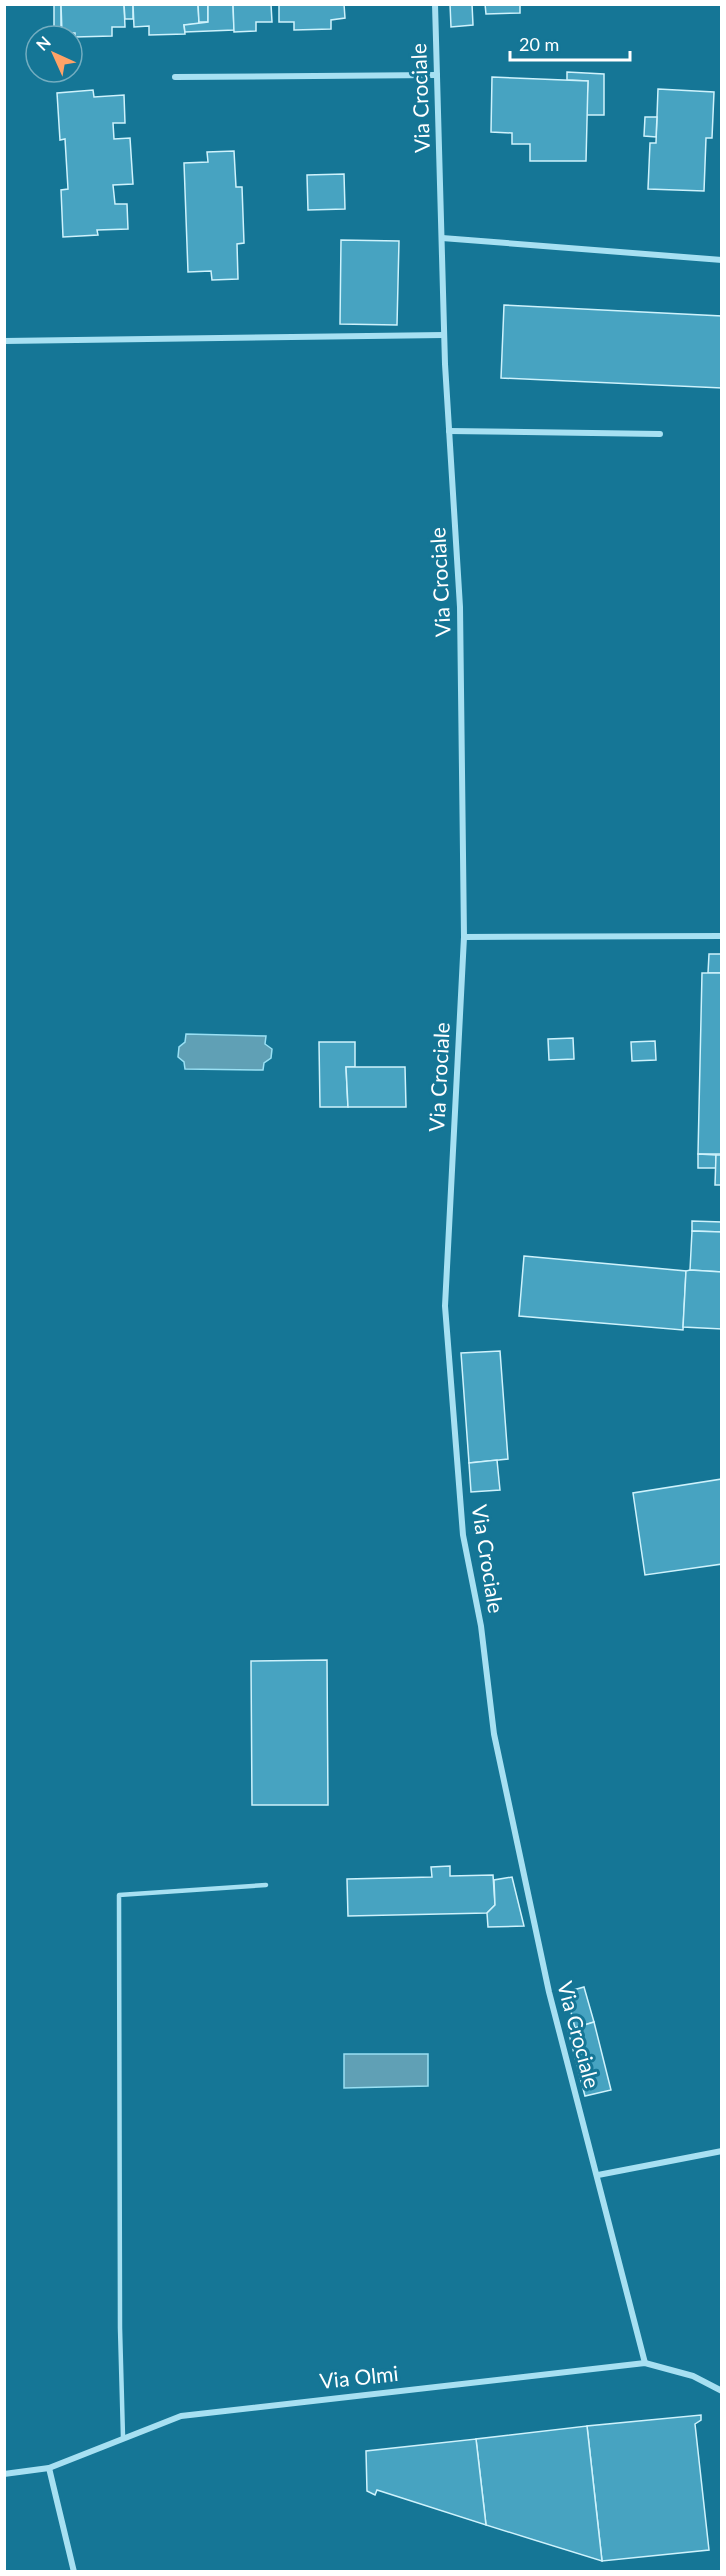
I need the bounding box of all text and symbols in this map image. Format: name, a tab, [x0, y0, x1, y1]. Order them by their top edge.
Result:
north arrow	[24, 24, 84, 84]
scale bar	[510, 24, 630, 62]
text: N	[32, 32, 54, 54]
text: 20 m	[519, 33, 559, 55]
street label: Via Crociale	[405, 43, 434, 153]
street label: Via Crociale	[424, 527, 455, 638]
street label: Via Crociale	[423, 1021, 454, 1132]
street label: Via Crociale	[468, 1503, 509, 1615]
street label: Via Crociale	[553, 1978, 606, 2091]
street label: Via Olmi	[318, 2360, 399, 2393]

